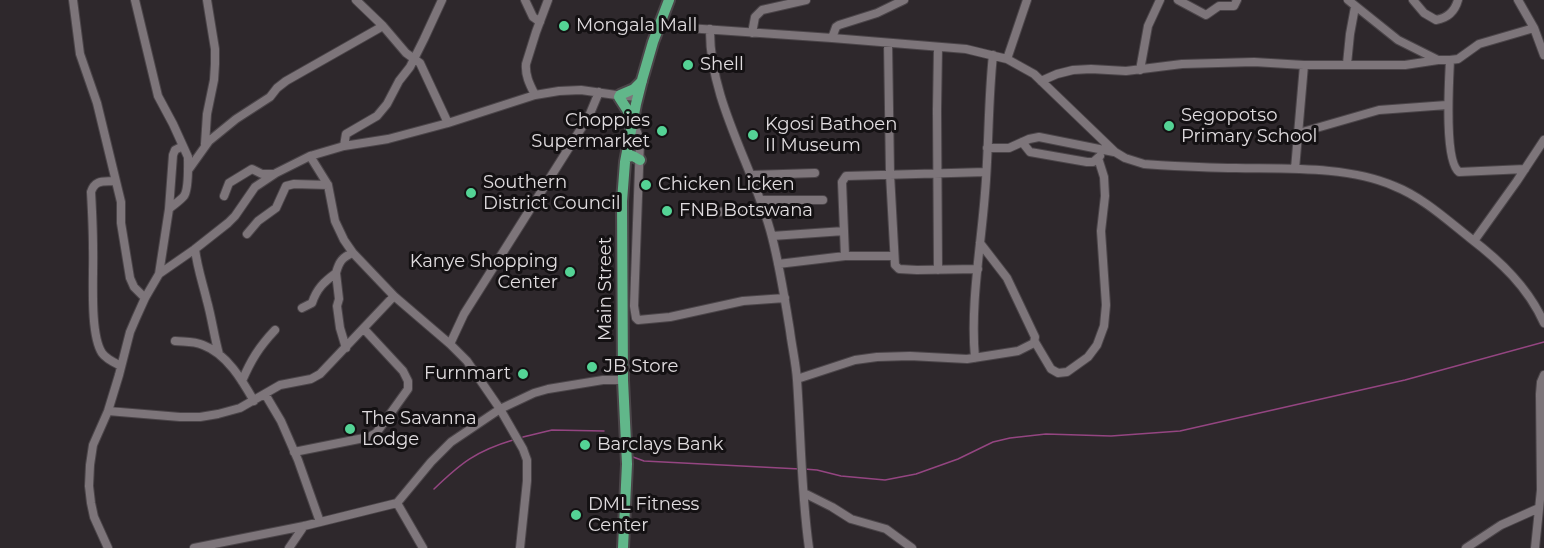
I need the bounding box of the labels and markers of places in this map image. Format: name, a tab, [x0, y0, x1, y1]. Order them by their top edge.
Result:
place label: Mongala Mall	[576, 15, 697, 37]
marker: Mongala Mall	[557, 19, 571, 33]
place label: Shell	[700, 54, 744, 76]
marker: Shell	[681, 58, 695, 72]
place label: Segopotso Primary School	[1181, 105, 1317, 148]
place label: Choppies Supermarket	[531, 110, 650, 152]
place label: Kgosi Bathoen II Museum	[765, 114, 897, 156]
marker: Segopotso Primary School	[1162, 119, 1176, 133]
marker: Choppies Supermarket	[655, 124, 669, 138]
marker: Kgosi Bathoen II Museum	[746, 128, 760, 142]
place label: Southern District Council	[483, 172, 621, 214]
place label: Chicken Licken	[658, 174, 795, 196]
marker: Chicken Licken	[639, 178, 653, 192]
marker: Southern District Council	[464, 186, 478, 200]
place label: FNB Botswana	[679, 200, 813, 222]
marker: FNB Botswana	[660, 204, 674, 218]
place label: Kanye Shopping Center	[410, 251, 558, 294]
marker: Kanye Shopping Center	[563, 265, 577, 279]
place label: JB Store	[604, 356, 678, 378]
marker: JB Store	[585, 360, 599, 374]
place label: Furnmart	[424, 363, 511, 385]
marker: Furnmart	[516, 367, 530, 381]
place label: The Savanna Lodge	[362, 408, 477, 450]
marker: The Savanna Lodge	[343, 422, 357, 436]
place label: Barclays Bank	[597, 434, 724, 456]
marker: Barclays Bank	[578, 438, 592, 452]
place label: DML Fitness Center	[588, 494, 699, 536]
marker: DML Fitness Center	[569, 508, 583, 522]

